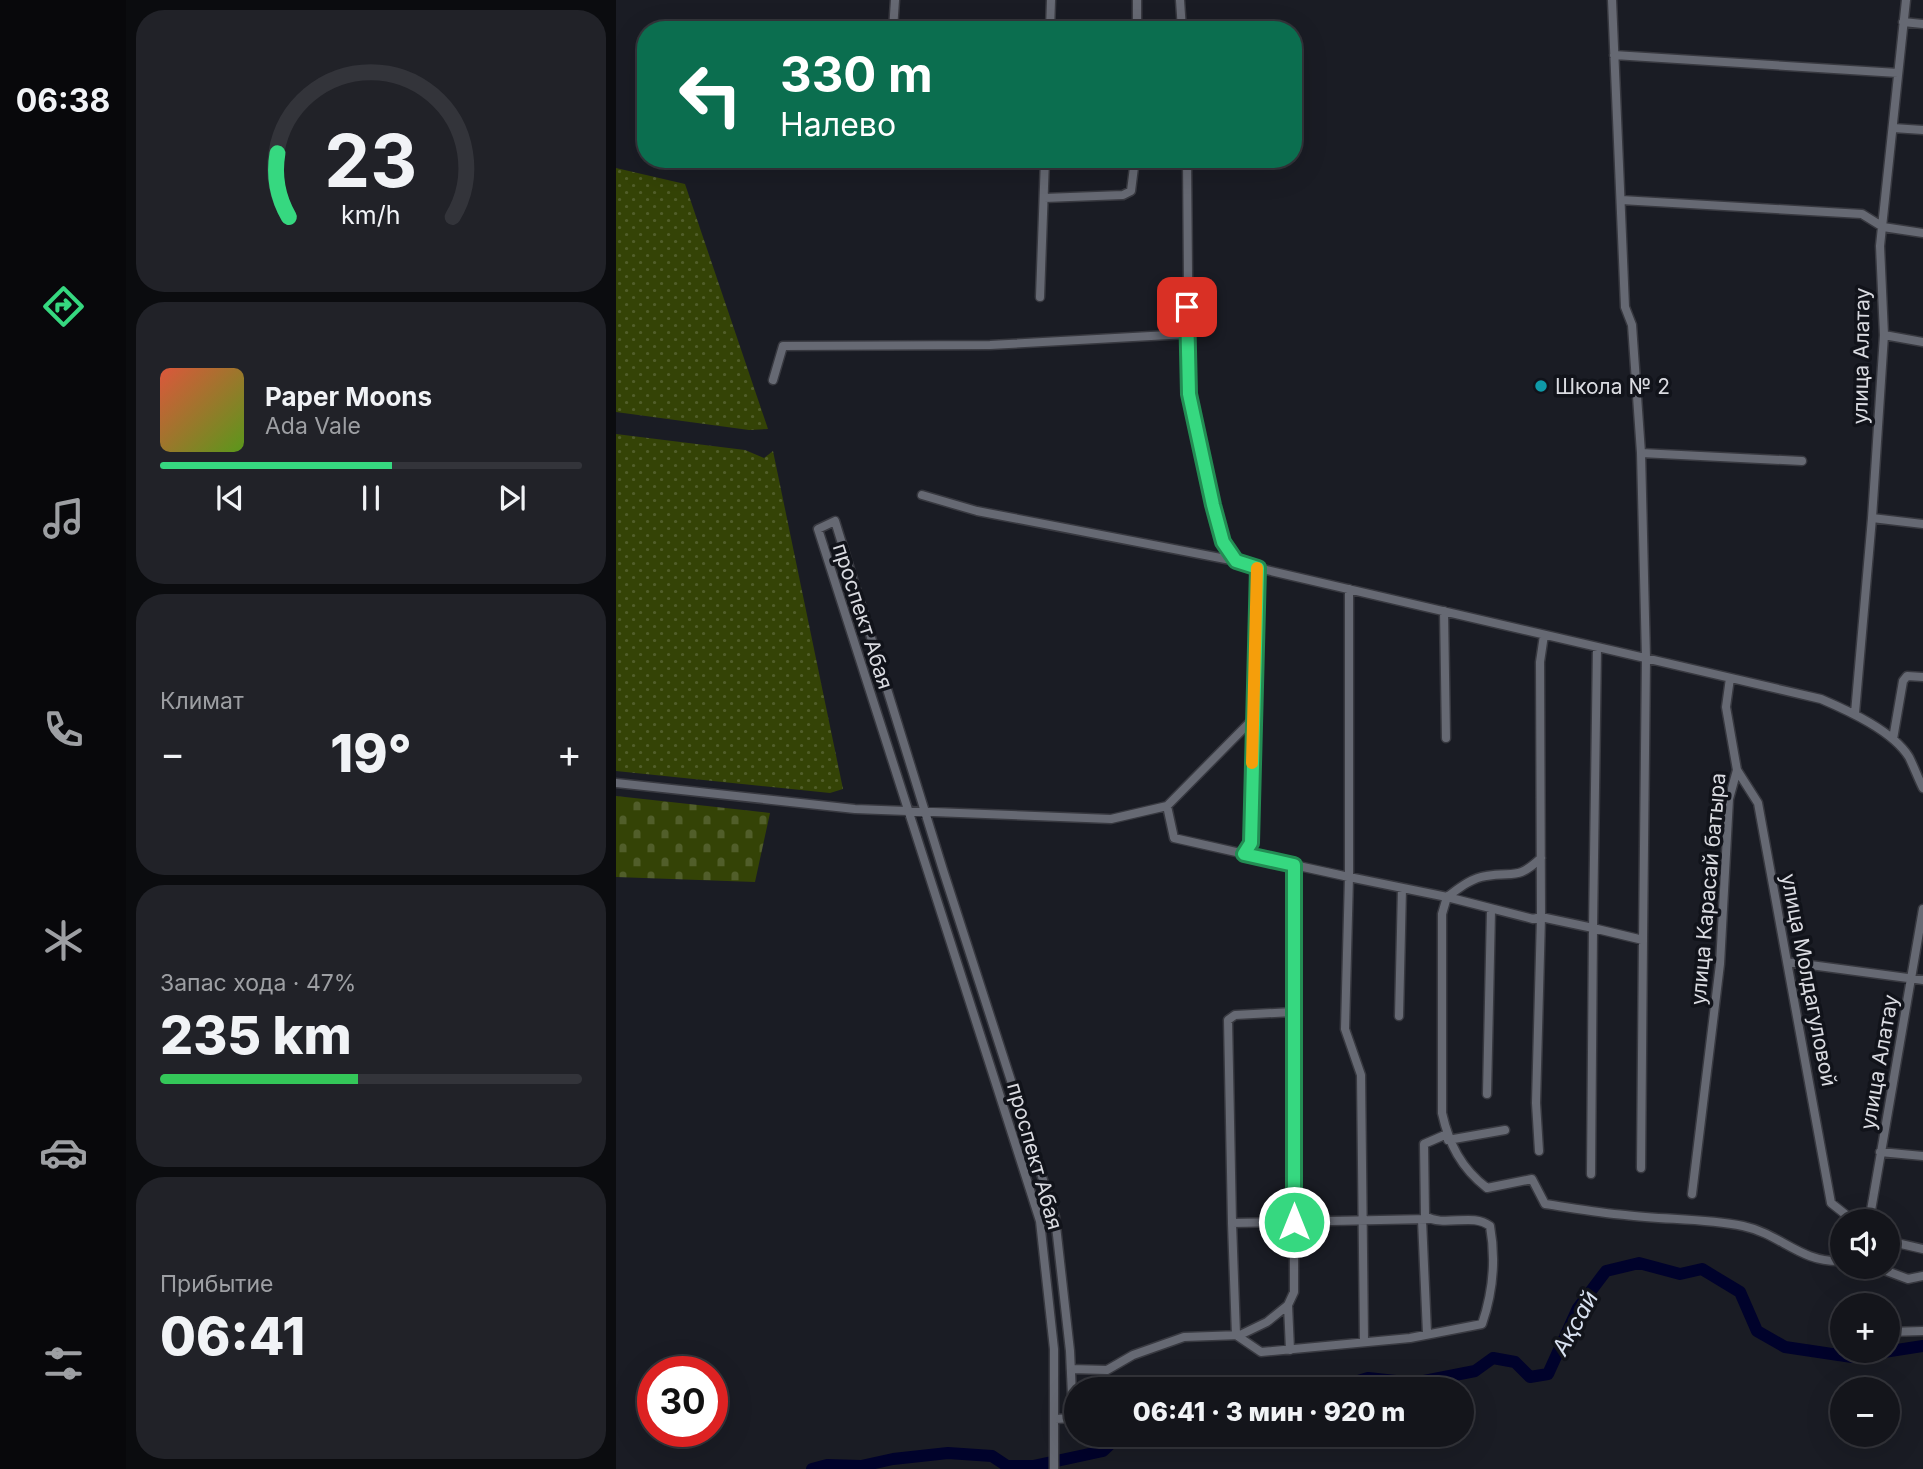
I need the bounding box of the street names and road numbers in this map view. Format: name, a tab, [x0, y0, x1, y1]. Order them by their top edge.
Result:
street label: улица Алатау	[1847, 287, 1875, 425]
street label: проспект Абая	[828, 540, 898, 692]
street label: улица Карасай батыра	[1685, 772, 1731, 1006]
street label: улица Молдагуловой	[1776, 872, 1842, 1088]
street label: улица Алатау	[1855, 992, 1903, 1132]
street label: проспект Абая	[1002, 1080, 1068, 1232]

